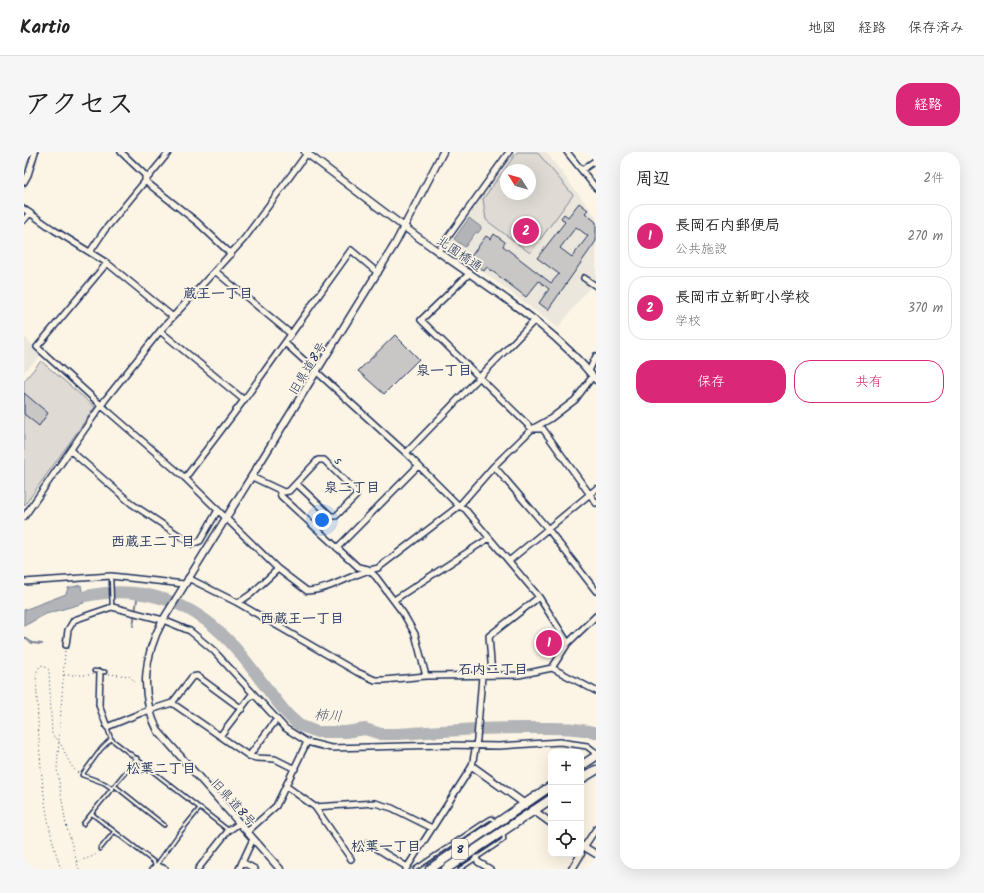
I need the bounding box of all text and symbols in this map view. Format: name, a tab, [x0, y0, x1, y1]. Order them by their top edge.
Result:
text: Kartio	[20, 13, 70, 43]
text: 地図	[808, 17, 836, 39]
text: 経路	[858, 17, 886, 39]
text: 保存済み	[908, 17, 964, 39]
text: アクセス	[24, 83, 134, 128]
button: 経路	[896, 83, 960, 126]
north arrow	[500, 164, 536, 200]
text: 周辺	[636, 166, 670, 193]
text: 2件	[923, 168, 944, 189]
text: 長岡石内郵便局	[675, 214, 780, 238]
pin: 2	[513, 216, 539, 246]
text: 1	[648, 226, 652, 247]
text: 270 m	[907, 226, 943, 247]
street label: 北園橋通	[432, 231, 486, 278]
text: 公共施設	[675, 239, 727, 260]
district label: 蔵王一丁目	[183, 283, 253, 305]
text: 長岡市立新町小学校	[675, 286, 810, 310]
text: 2	[646, 298, 654, 319]
text: 370 m	[908, 298, 943, 319]
text: 学校	[675, 311, 701, 332]
street label: 旧県道8号	[284, 338, 333, 400]
district label: 泉一丁目	[416, 360, 472, 382]
button: 保存	[636, 360, 786, 403]
button: 共有	[794, 360, 944, 403]
street label: s	[329, 452, 348, 471]
district label: 泉二丁目	[324, 477, 380, 499]
your location	[312, 510, 332, 530]
district label: 西蔵王二丁目	[111, 531, 195, 553]
district label: 西蔵王一丁目	[260, 608, 344, 630]
pin: 1	[536, 628, 562, 658]
district label: 石内二丁目	[458, 659, 528, 681]
water label: 柿川	[313, 704, 343, 728]
map controls	[548, 749, 584, 857]
button: +	[548, 749, 584, 785]
district label: 松葉二丁目	[126, 758, 196, 780]
street label: 旧県道8号	[205, 774, 261, 832]
button: −	[548, 785, 584, 821]
button: locate	[548, 821, 584, 857]
district label: 松葉一丁目	[351, 836, 421, 858]
road number: 8	[452, 839, 468, 859]

